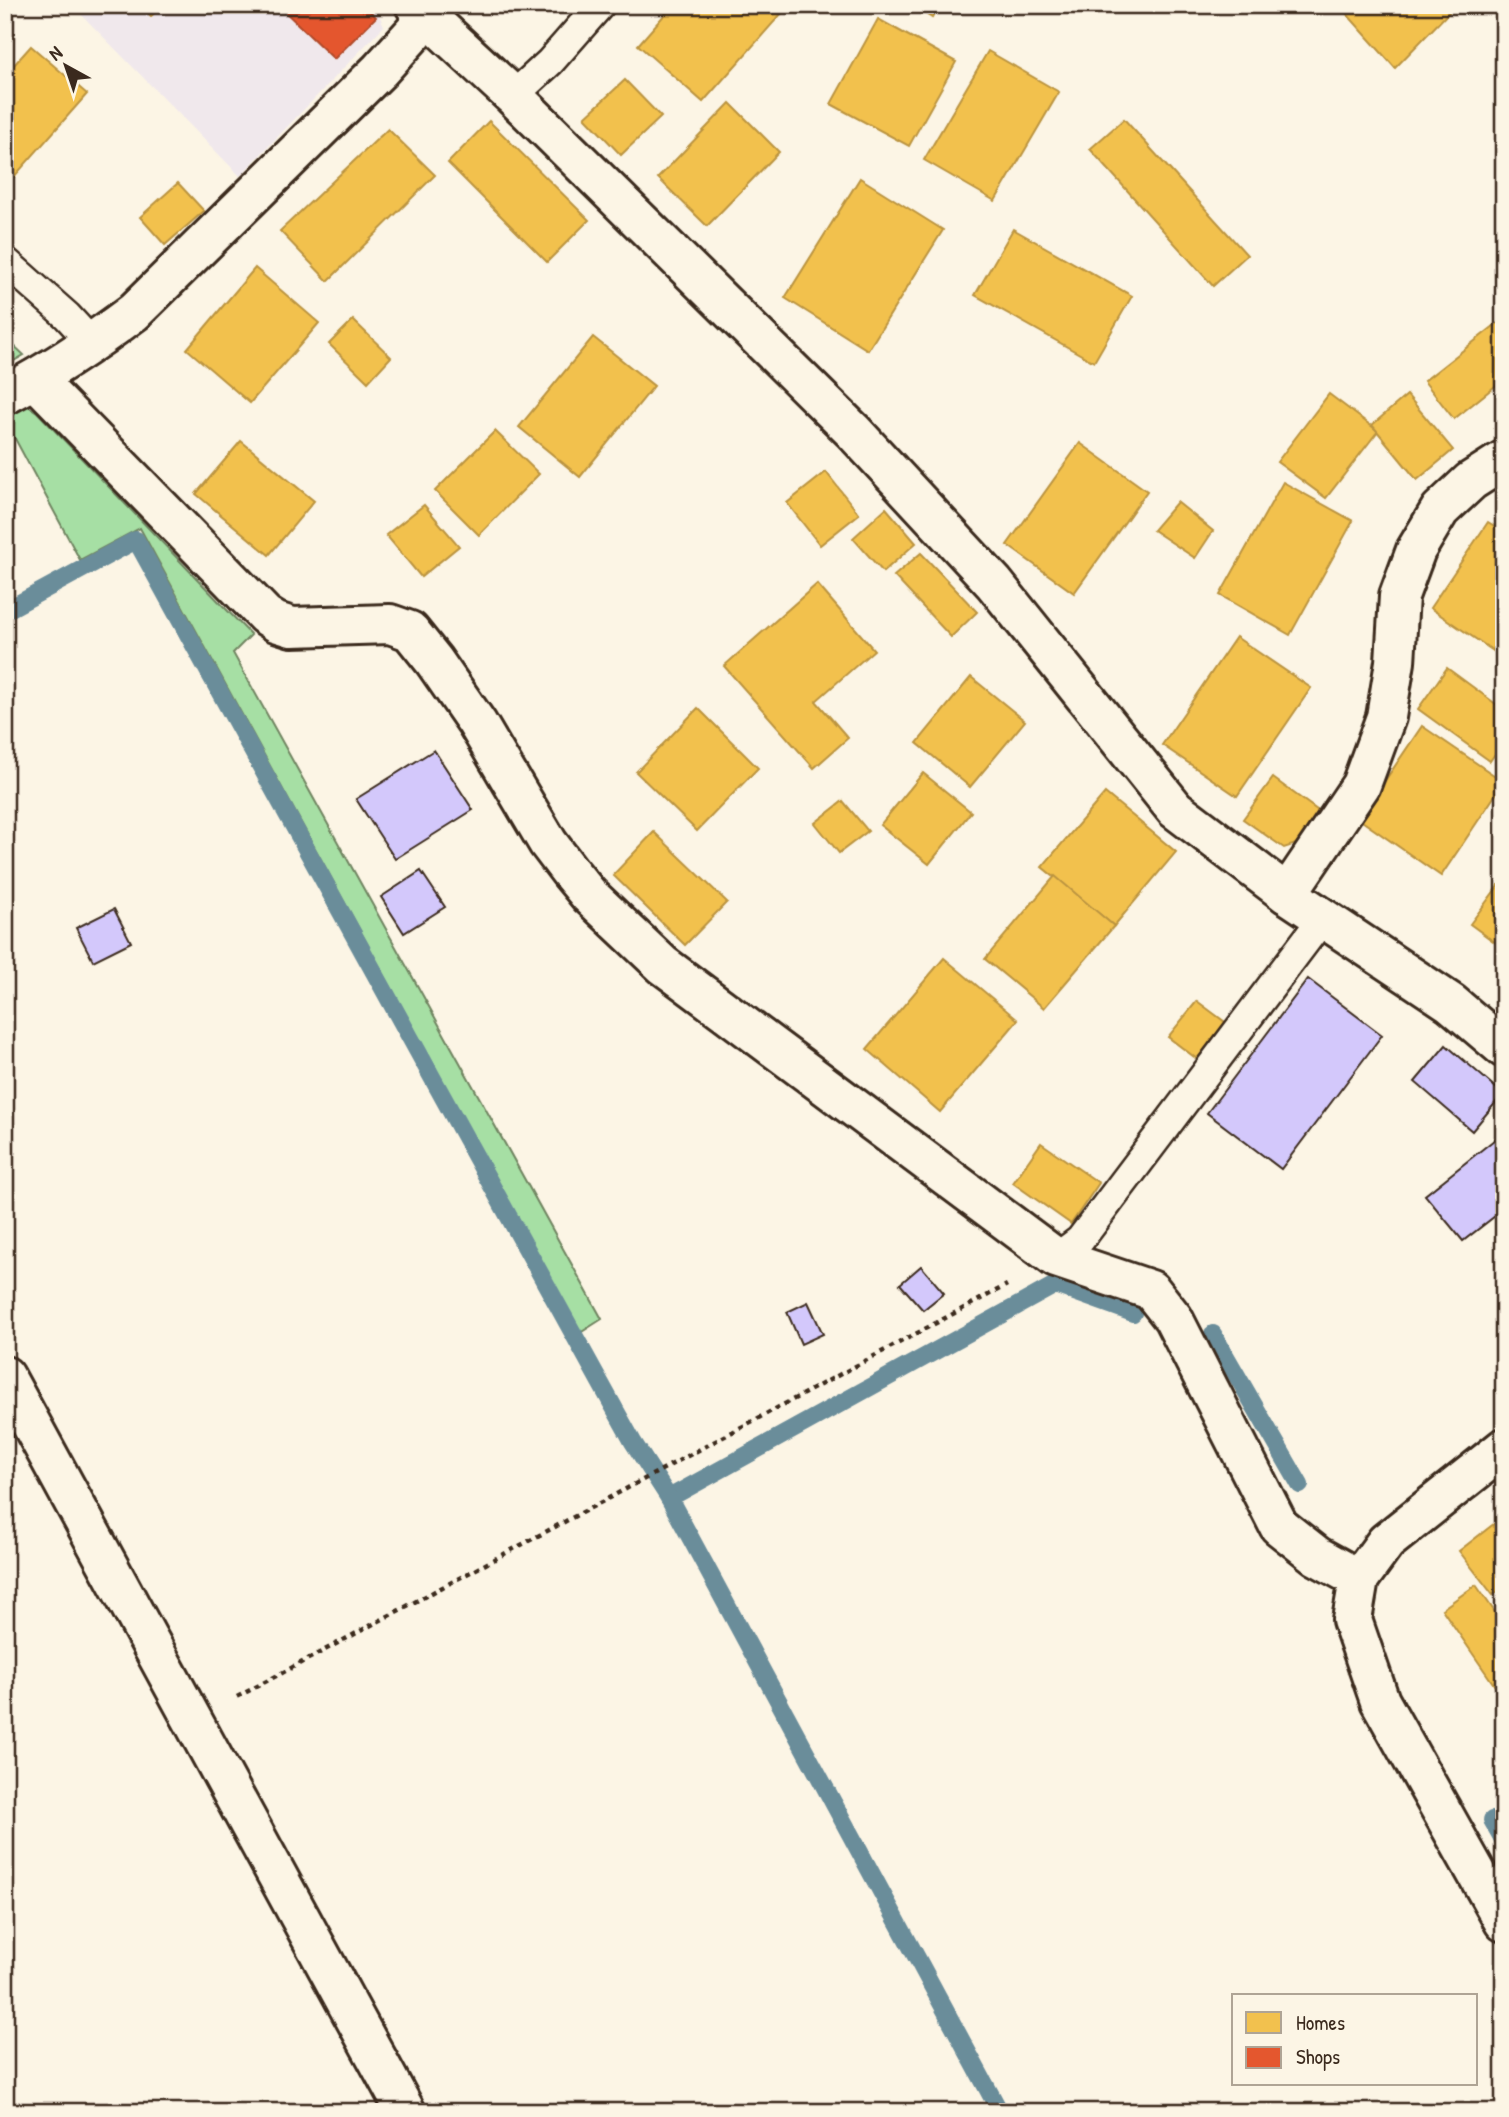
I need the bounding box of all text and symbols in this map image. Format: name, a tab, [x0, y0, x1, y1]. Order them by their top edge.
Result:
north arrow	[32, 32, 102, 102]
text: N	[43, 40, 67, 66]
legend	[1232, 1994, 1478, 2086]
text: Homes	[1296, 2008, 1345, 2037]
text: Shops	[1296, 2042, 1340, 2071]

